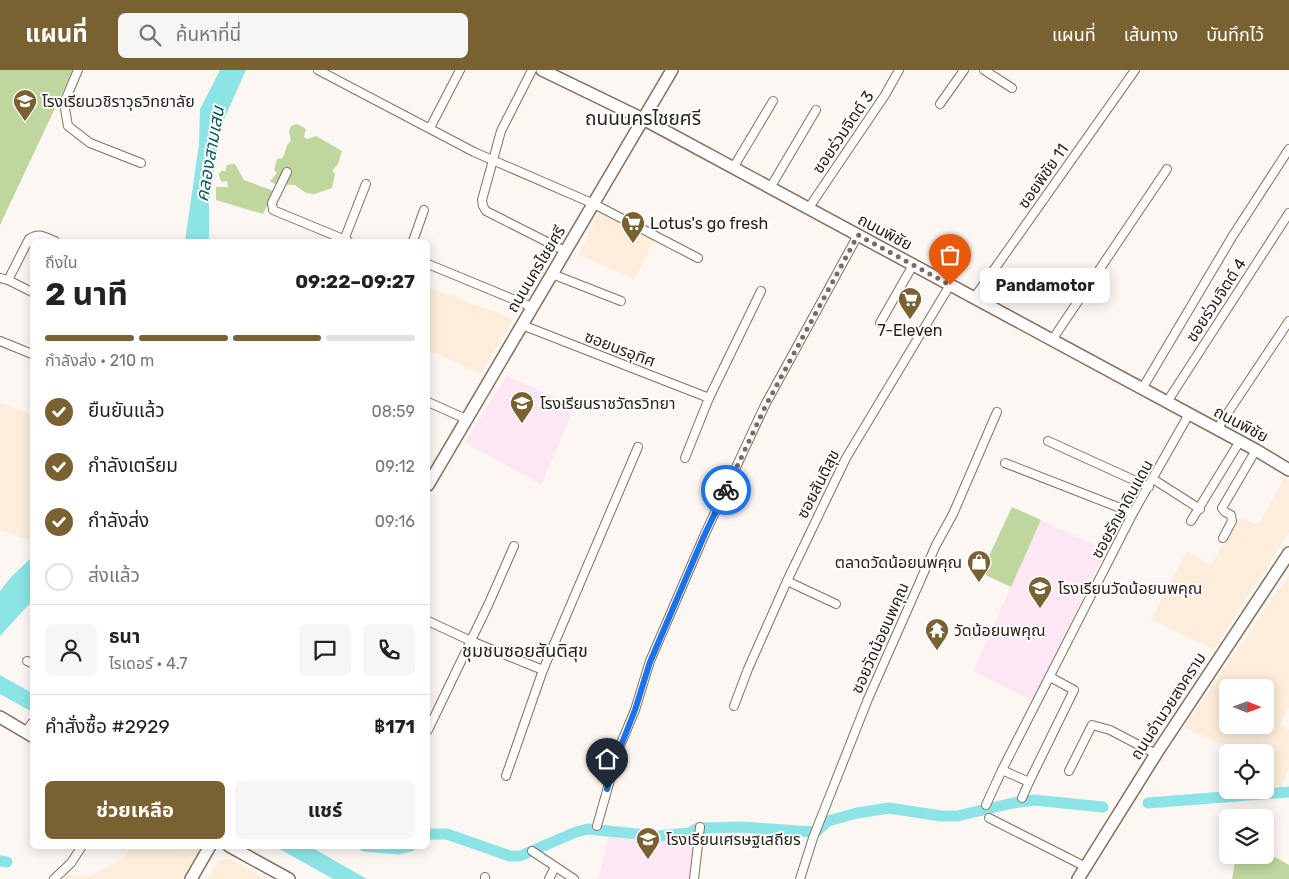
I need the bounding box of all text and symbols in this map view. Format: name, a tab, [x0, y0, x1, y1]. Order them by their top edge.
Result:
search box	[118, 13, 468, 58]
text: แผนที่	[25, 20, 88, 48]
icon: search	[136, 21, 164, 49]
text: ค้นหาที่นี่	[176, 23, 241, 46]
text: แผนที่	[1052, 24, 1096, 46]
text: เส้นทาง	[1124, 24, 1178, 46]
text: บันทึกไว้	[1206, 24, 1264, 46]
street label: ซอยร่วมจิตต์ 3	[808, 87, 878, 177]
school or university icon: โรงเรียนวชิราวุธวิทยาลัย	[12, 88, 38, 122]
place label: โรงเรียนวชิราวุธวิทยาลัย	[42, 92, 195, 111]
water label: คลองสามเสน	[191, 104, 229, 203]
district label: ถนนนครไชยศรี	[585, 107, 701, 130]
street label: ซอยพิชัย 11	[1014, 140, 1072, 212]
supermarket icon: Lotus's go fresh	[620, 210, 646, 244]
street label: ถนนพิชัย	[855, 210, 915, 254]
place label: Lotus's go fresh	[650, 214, 768, 233]
street label: ถนนนครไชยศรี	[503, 222, 569, 316]
pin	[929, 234, 971, 285]
icon: bag	[936, 241, 964, 269]
text: ถึงใน	[45, 253, 78, 272]
street label: ซอยร่วมจิตต์ 4	[1182, 255, 1250, 345]
callout: Pandamotor	[980, 268, 1110, 302]
text: 09:22–09:27	[295, 270, 415, 293]
text: 2 นาที	[45, 275, 128, 313]
text: Pandamotor	[996, 276, 1094, 295]
supermarket icon: 7-Eleven	[897, 286, 923, 320]
place label: 7-Eleven	[878, 321, 942, 340]
street label: ซอยนรอุทิศ	[582, 327, 658, 371]
text: กำลังส่ง · 210 m	[45, 351, 154, 370]
school or university icon: โรงเรียนราชวัตรวิทยา	[509, 390, 535, 424]
place label: โรงเรียนราชวัตรวิทยา	[540, 394, 675, 413]
icon: check	[45, 398, 73, 426]
text: ยืนยันแล้ว	[88, 399, 165, 422]
text: 08:59	[372, 402, 415, 421]
street label: ถนนพิชัย	[1211, 402, 1271, 446]
street label: ซอยสันติสุข	[793, 446, 843, 522]
icon: check	[45, 453, 73, 481]
text: กำลังเตรียม	[88, 454, 178, 477]
street label: ซอยรักษาดินแดน	[1087, 456, 1157, 562]
text: 09:12	[375, 457, 415, 476]
courier	[701, 465, 751, 515]
icon: bike	[712, 476, 740, 504]
icon: check	[45, 508, 73, 536]
text: กำลังส่ง	[88, 509, 149, 532]
text: 09:16	[375, 512, 415, 531]
shop icon: ตลาดวัดน้อยนพคุณ	[966, 549, 992, 583]
place label: ตลาดวัดน้อยนพคุณ	[835, 553, 962, 572]
text: ส่งแล้ว	[88, 564, 140, 587]
school or university icon: โรงเรียนวัดน้อยนพคุณ	[1027, 575, 1053, 609]
place label: โรงเรียนวัดน้อยนพคุณ	[1058, 579, 1202, 598]
street label: ซอยวัดน้อยนพคุณ	[847, 580, 913, 696]
temple icon: วัดน้อยนพคุณ	[924, 617, 950, 651]
place label: วัดน้อยนพคุณ	[954, 621, 1046, 640]
button: person	[45, 624, 97, 676]
button: chat	[299, 624, 351, 676]
button: phone	[363, 624, 415, 676]
text: ธนา	[109, 625, 140, 648]
district label: ชุมชนซอยสันติสุข	[462, 640, 588, 662]
street label: ถนนอำนวยสงคราม	[1126, 649, 1210, 763]
text: ไรเดอร์ · 4.7	[109, 654, 188, 673]
north arrow	[1219, 679, 1274, 734]
map controls	[1219, 679, 1274, 864]
text: คำสั่งซื้อ #2929	[45, 715, 170, 738]
text: ฿171	[374, 715, 415, 738]
pin	[586, 738, 628, 789]
button: locate	[1219, 744, 1274, 799]
icon: home	[593, 745, 621, 773]
button: ช่วยเหลือ	[45, 781, 225, 839]
button: แชร์	[235, 781, 415, 839]
button: layers	[1219, 809, 1274, 864]
school or university icon: โรงเรียนเศรษฐเสถียร	[635, 826, 661, 860]
place label: โรงเรียนเศรษฐเสถียร	[666, 830, 801, 849]

